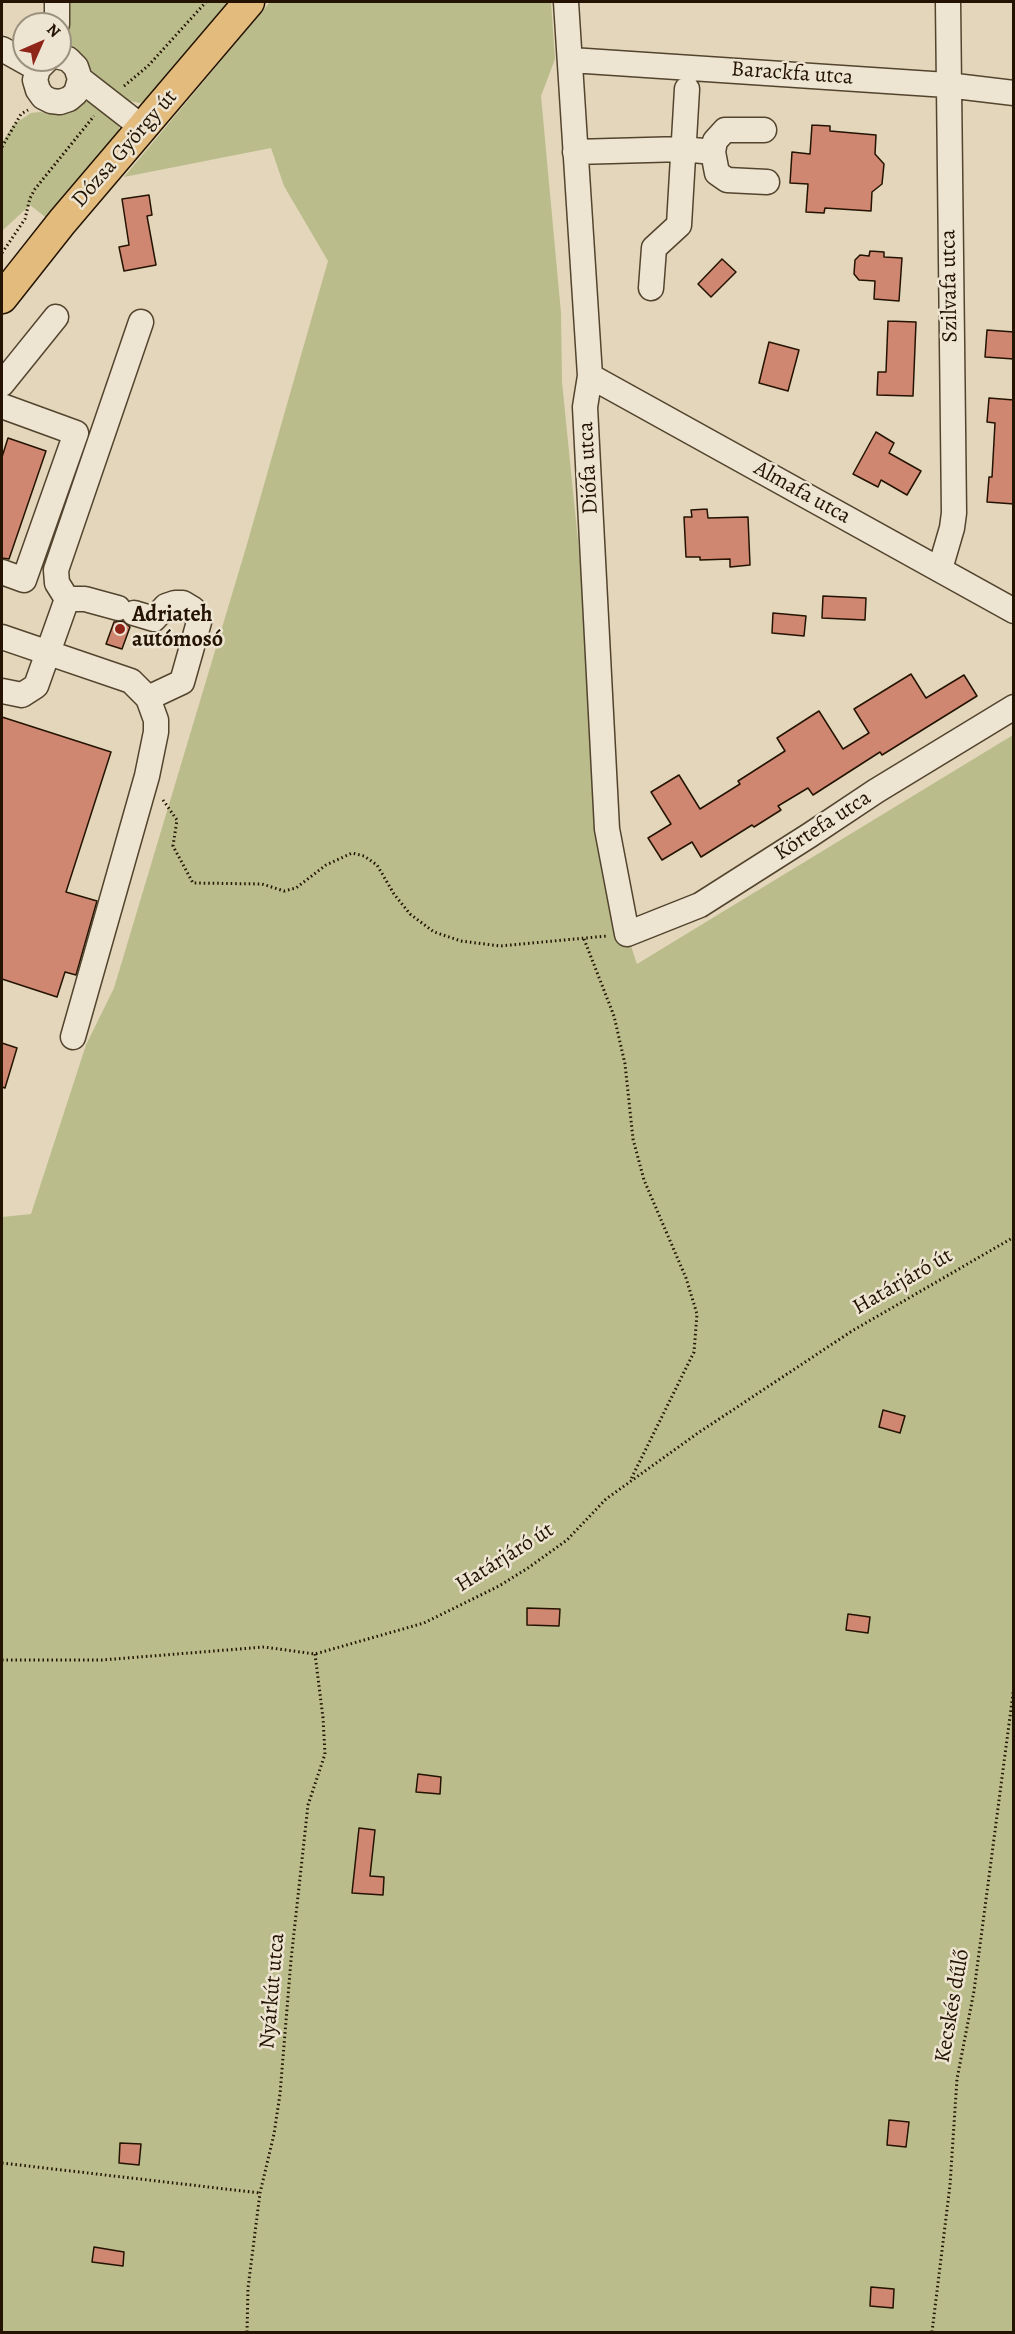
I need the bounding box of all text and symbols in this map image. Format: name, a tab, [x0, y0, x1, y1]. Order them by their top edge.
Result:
north arrow	[12, 12, 72, 72]
text: N	[41, 19, 65, 43]
street label: Barackfa utca	[730, 57, 854, 91]
street label: Dózsa György út	[67, 85, 183, 213]
street label: Szilvafa utca	[936, 229, 964, 343]
street label: Diófa utca	[573, 421, 605, 515]
street label: Almafa utca	[749, 456, 855, 530]
place label: Adriateh autómosó	[132, 603, 223, 654]
marker: Adriateh autómosó	[113, 622, 127, 636]
street label: Körtefa utca	[770, 785, 876, 867]
street label: Határjáró út	[848, 1243, 958, 1321]
street label: Határjáró út	[451, 1517, 559, 1599]
street label: Nyárkút utca	[255, 1932, 291, 2050]
street label: Kecskés dűlő	[930, 1947, 976, 2065]

